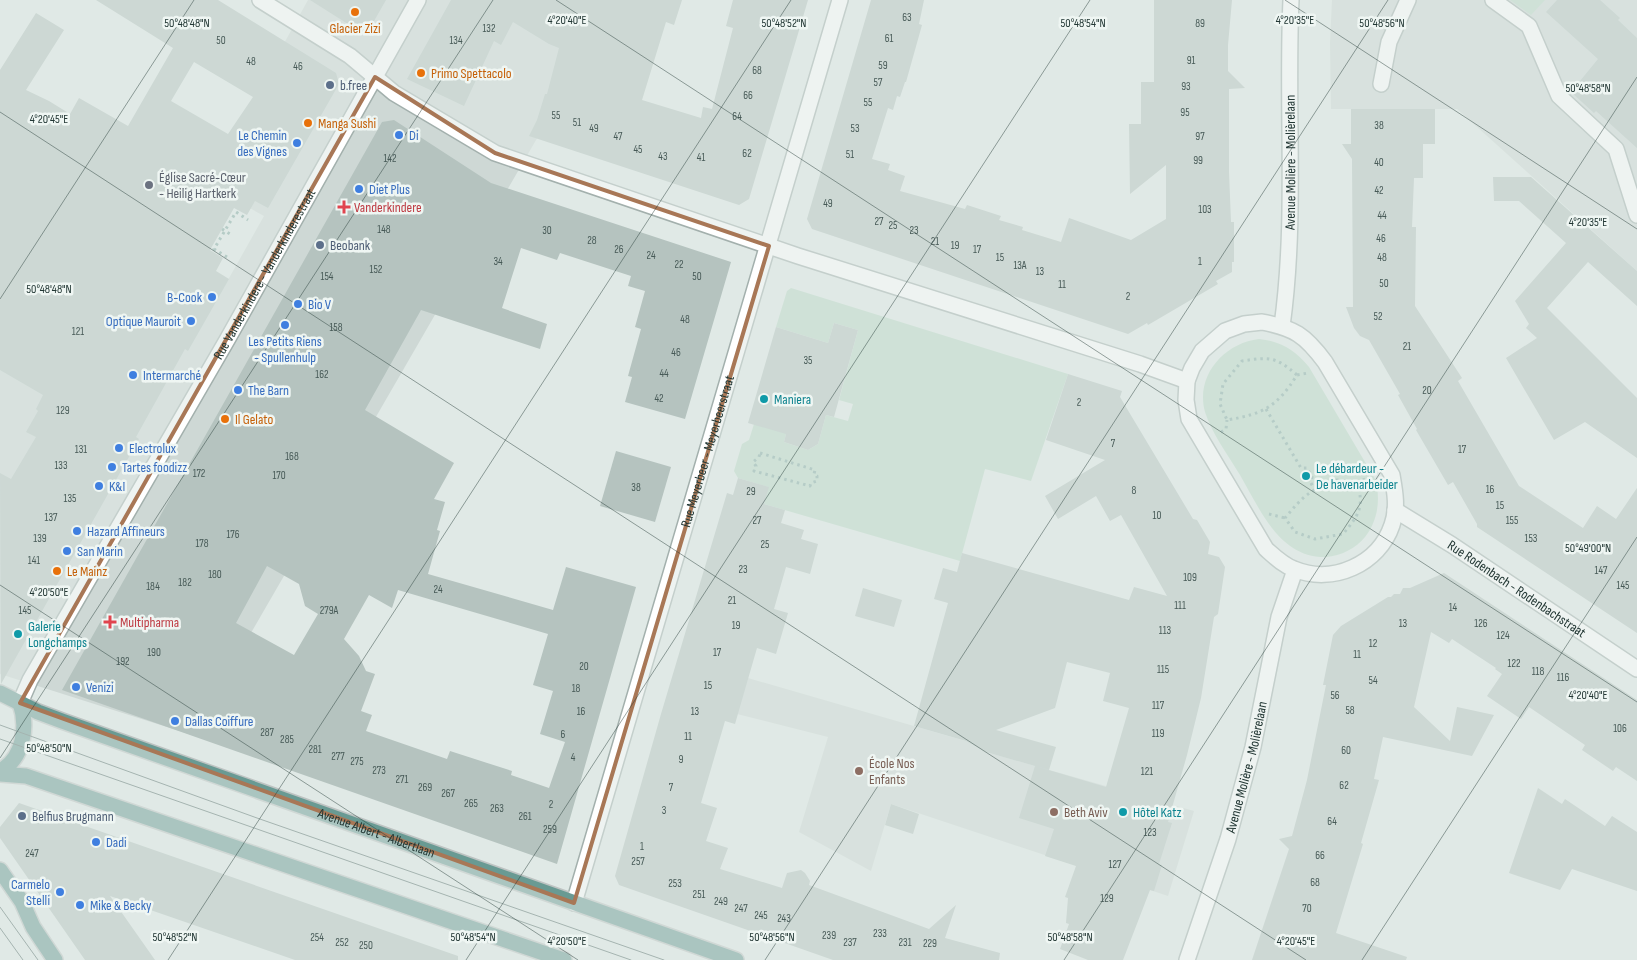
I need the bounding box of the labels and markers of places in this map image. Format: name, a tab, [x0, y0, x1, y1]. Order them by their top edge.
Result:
marker: Glacier Zizi	[349, 6, 361, 18]
place label: Glacier Zizi	[329, 20, 381, 37]
place label: Primo Spettacolo	[431, 65, 512, 82]
marker: Primo Spettacolo	[415, 67, 427, 79]
place label: b.free	[340, 77, 367, 94]
marker: b.free	[324, 79, 336, 91]
place label: Manga Sushi	[318, 115, 376, 132]
marker: Manga Sushi	[302, 117, 314, 129]
place label: Le Chemin des Vignes	[237, 127, 287, 160]
place label: Di	[409, 127, 419, 144]
marker: Di	[393, 129, 405, 141]
marker: Le Chemin des Vignes	[291, 137, 303, 149]
place label: Église Sacré-Cœur - Heilig Hartkerk	[159, 169, 246, 202]
marker: Église Sacré-Cœur - Heilig Hartkerk	[143, 179, 155, 191]
place label: Diet Plus	[369, 181, 410, 198]
marker: Diet Plus	[353, 183, 365, 195]
place label: Vanderkindere	[354, 199, 422, 216]
marker: Vanderkindere	[338, 201, 350, 213]
place label: Beobank	[330, 237, 371, 254]
marker: Beobank	[314, 239, 326, 251]
place label: B-Cook	[167, 289, 203, 306]
marker: B-Cook	[206, 291, 218, 303]
place label: Bio V	[308, 296, 332, 313]
marker: Bio V	[292, 298, 304, 310]
place label: Optique Mauroit	[106, 313, 181, 330]
marker: Optique Mauroit	[185, 315, 197, 327]
marker: Les Petits Riens - Spullenhulp	[279, 319, 291, 331]
place label: Les Petits Riens - Spullenhulp	[248, 333, 322, 366]
place label: Intermarché	[143, 367, 201, 384]
marker: Intermarché	[127, 369, 139, 381]
place label: The Barn	[248, 382, 289, 399]
marker: The Barn	[232, 384, 244, 396]
place label: Maniera	[774, 391, 811, 408]
marker: Maniera	[758, 393, 770, 405]
place label: Il Gelato	[235, 411, 273, 428]
marker: Il Gelato	[219, 413, 231, 425]
place label: Electrolux	[129, 440, 177, 457]
marker: Electrolux	[113, 442, 125, 454]
place label: Tartes foodizz	[122, 459, 187, 476]
place label: Le débardeur - De havenarbeider	[1316, 460, 1398, 493]
marker: Tartes foodizz	[106, 461, 118, 473]
marker: Le débardeur - De havenarbeider	[1300, 470, 1312, 482]
place label: K&I	[109, 478, 125, 495]
marker: K&I	[93, 480, 105, 492]
place label: Hazard Affineurs	[87, 523, 165, 540]
marker: Hazard Affineurs	[71, 525, 83, 537]
place label: San Marin	[77, 543, 123, 560]
marker: San Marin	[61, 545, 73, 557]
place label: Le Mainz	[67, 563, 107, 580]
marker: Le Mainz	[51, 565, 63, 577]
place label: Multipharma	[120, 614, 179, 631]
marker: Multipharma	[104, 616, 116, 628]
place label: Galerie Longchamps	[28, 618, 87, 651]
marker: Galerie Longchamps	[12, 628, 24, 640]
place label: Venizi	[86, 679, 114, 696]
marker: Venizi	[70, 681, 82, 693]
place label: Dallas Coiffure	[185, 713, 253, 730]
marker: Dallas Coiffure	[169, 715, 181, 727]
place label: École Nos Enfants	[869, 755, 914, 788]
marker: École Nos Enfants	[853, 765, 865, 777]
place label: Beth Aviv	[1064, 804, 1108, 821]
place label: Hôtel Katz	[1133, 804, 1182, 821]
marker: Beth Aviv	[1048, 806, 1060, 818]
marker: Hôtel Katz	[1117, 806, 1129, 818]
place label: Belfius Brugmann	[32, 808, 114, 825]
marker: Belfius Brugmann	[16, 810, 28, 822]
place label: Dadi	[106, 834, 127, 851]
marker: Dadi	[90, 836, 102, 848]
place label: Carmelo Stelli	[11, 876, 50, 909]
marker: Carmelo Stelli	[54, 886, 66, 898]
place label: Mike & Becky	[90, 897, 152, 914]
marker: Mike & Becky	[74, 899, 86, 911]

